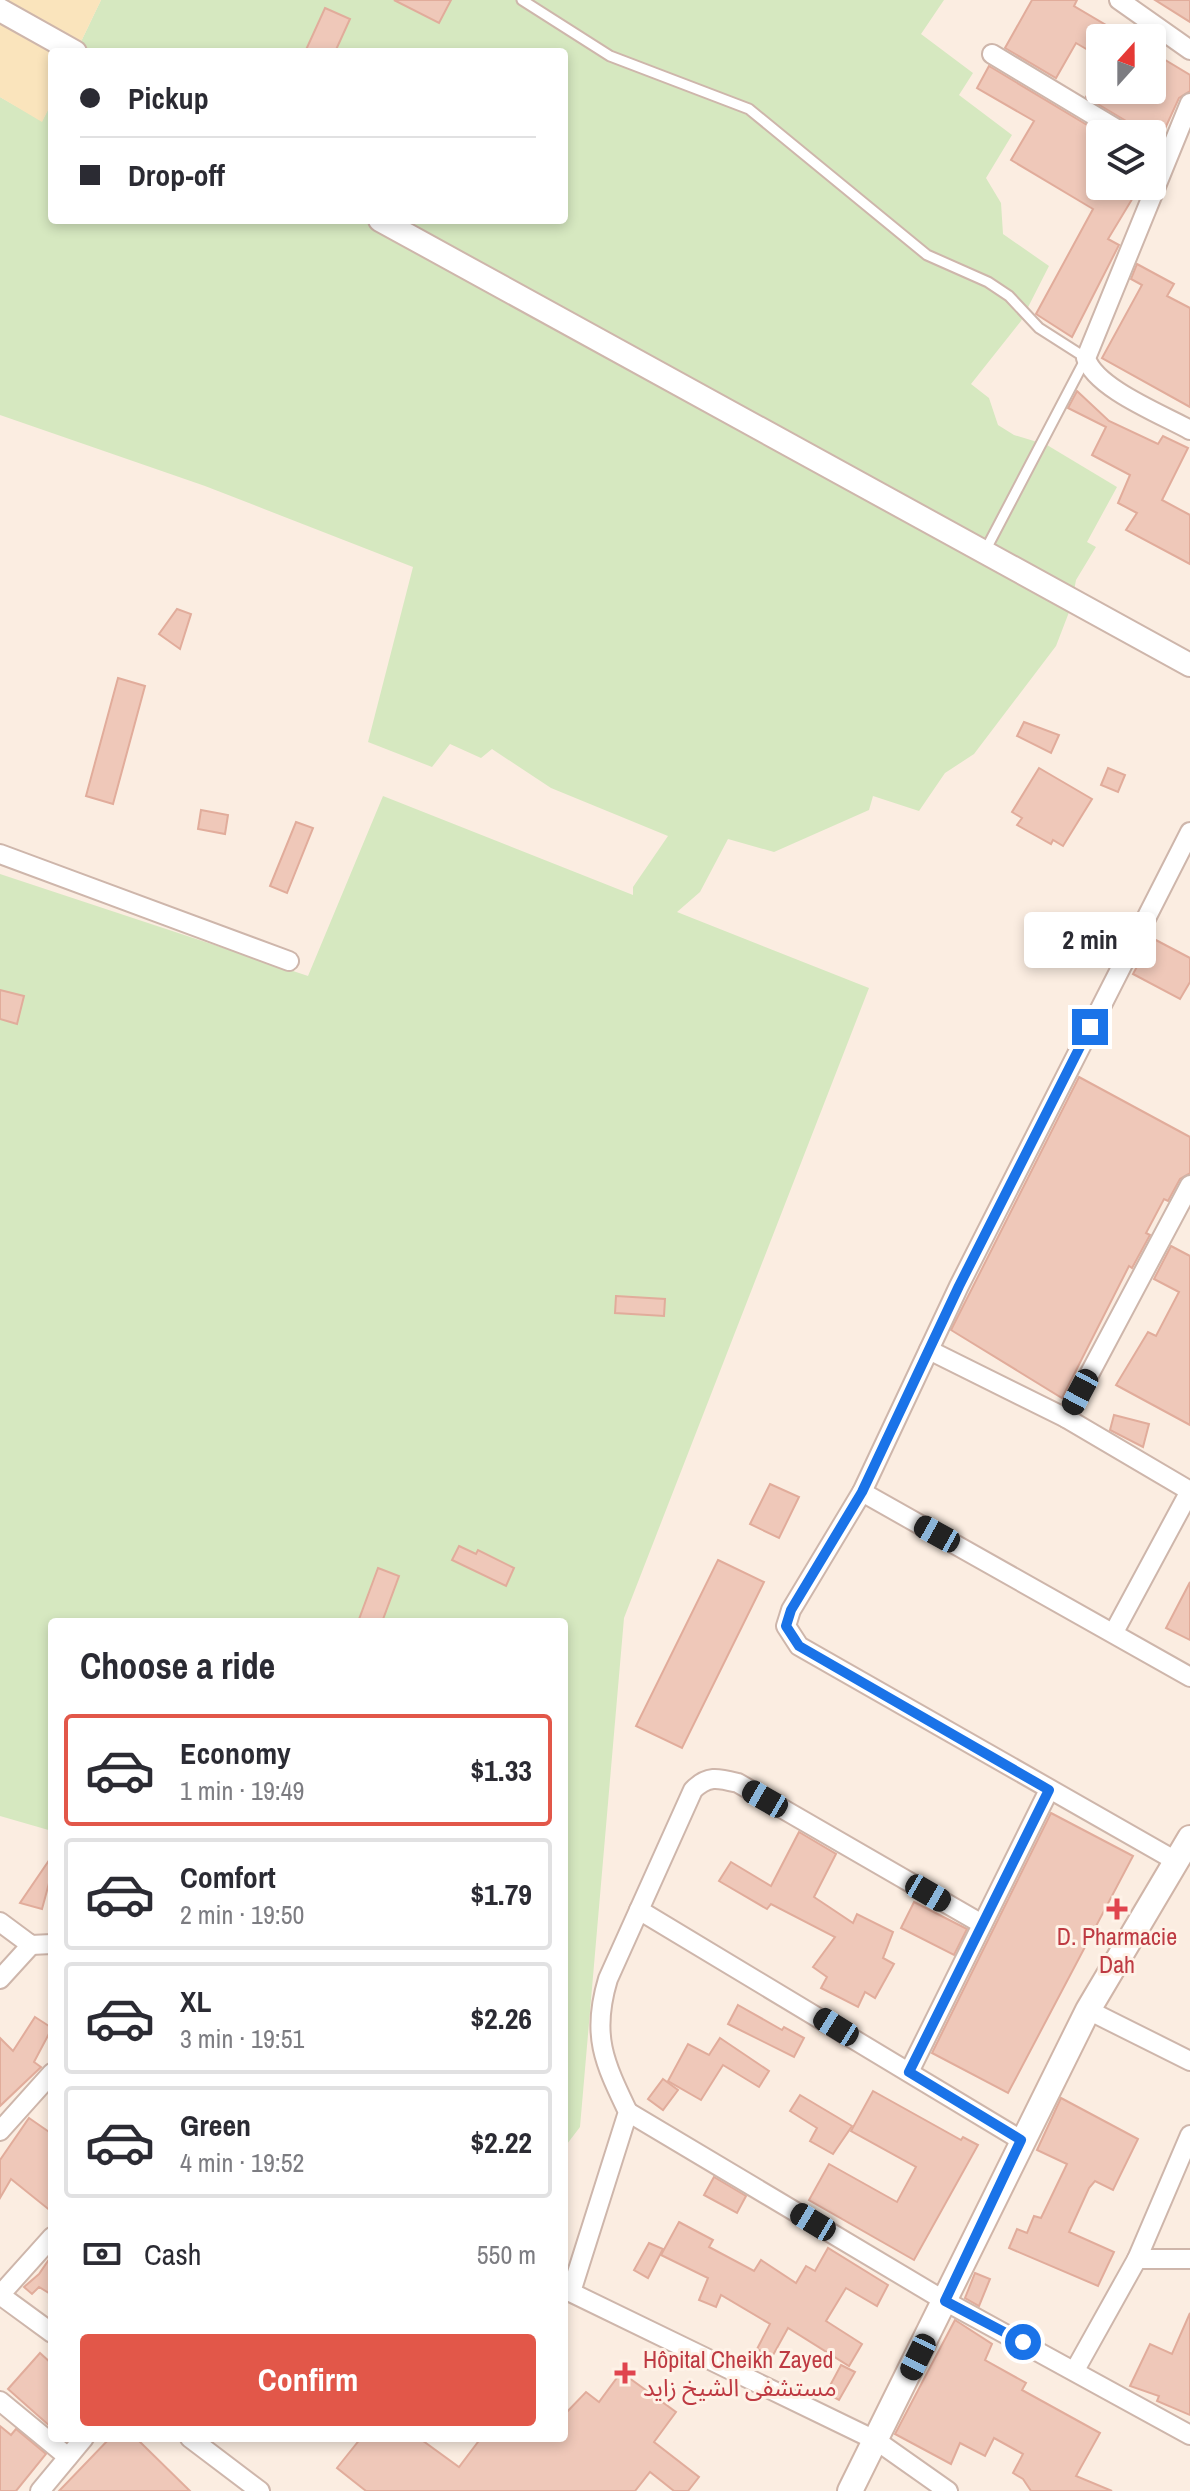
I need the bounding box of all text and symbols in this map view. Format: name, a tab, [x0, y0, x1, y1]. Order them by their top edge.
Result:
north arrow	[1086, 24, 1166, 104]
map controls	[1086, 24, 1166, 200]
text: Pickup	[128, 78, 209, 118]
button: layers	[1086, 120, 1166, 200]
text: Drop-off	[128, 155, 225, 195]
callout: 2 min	[1024, 911, 1156, 967]
text: 2 min	[1062, 922, 1118, 957]
route end	[1072, 1009, 1108, 1045]
car	[1058, 1365, 1102, 1419]
car	[910, 1512, 964, 1556]
text: Choose a ride	[80, 1642, 275, 1690]
text: Economy	[180, 1733, 291, 1773]
icon: car	[84, 1734, 156, 1806]
text: $1.33	[470, 1750, 532, 1790]
text: 1 min · 19:49	[180, 1773, 304, 1808]
car	[738, 1777, 792, 1821]
text: Comfort	[180, 1857, 276, 1897]
icon: car	[84, 1858, 156, 1930]
car	[901, 1871, 955, 1915]
text: $1.79	[470, 1874, 532, 1914]
text: 2 min · 19:50	[180, 1897, 304, 1932]
marker: D. Pharmacie Dah	[1108, 1900, 1126, 1918]
place label: D. Pharmacie Dah	[1057, 1920, 1177, 1980]
text: XL	[180, 1981, 211, 2021]
icon: car	[84, 1982, 156, 2054]
text: $2.26	[470, 1998, 532, 2038]
car	[809, 2004, 863, 2050]
text: 3 min · 19:51	[180, 2021, 304, 2056]
text: Green	[180, 2105, 251, 2145]
icon: car	[84, 2106, 156, 2178]
text: $2.22	[470, 2122, 532, 2162]
text: 4 min · 19:52	[180, 2145, 304, 2180]
car	[786, 2199, 840, 2245]
icon: cash	[80, 2232, 124, 2276]
text: Cash	[144, 2234, 201, 2274]
text: 550 m	[477, 2237, 536, 2272]
route start	[1005, 2324, 1041, 2360]
car	[897, 2330, 939, 2384]
button: Confirm	[80, 2334, 536, 2426]
place label: Hôpital Cheikh Zayed مستشفى الشيخ زايد	[643, 2343, 837, 2405]
marker: Hôpital Cheikh Zayed مستشفى الشيخ زايد	[614, 2362, 636, 2384]

